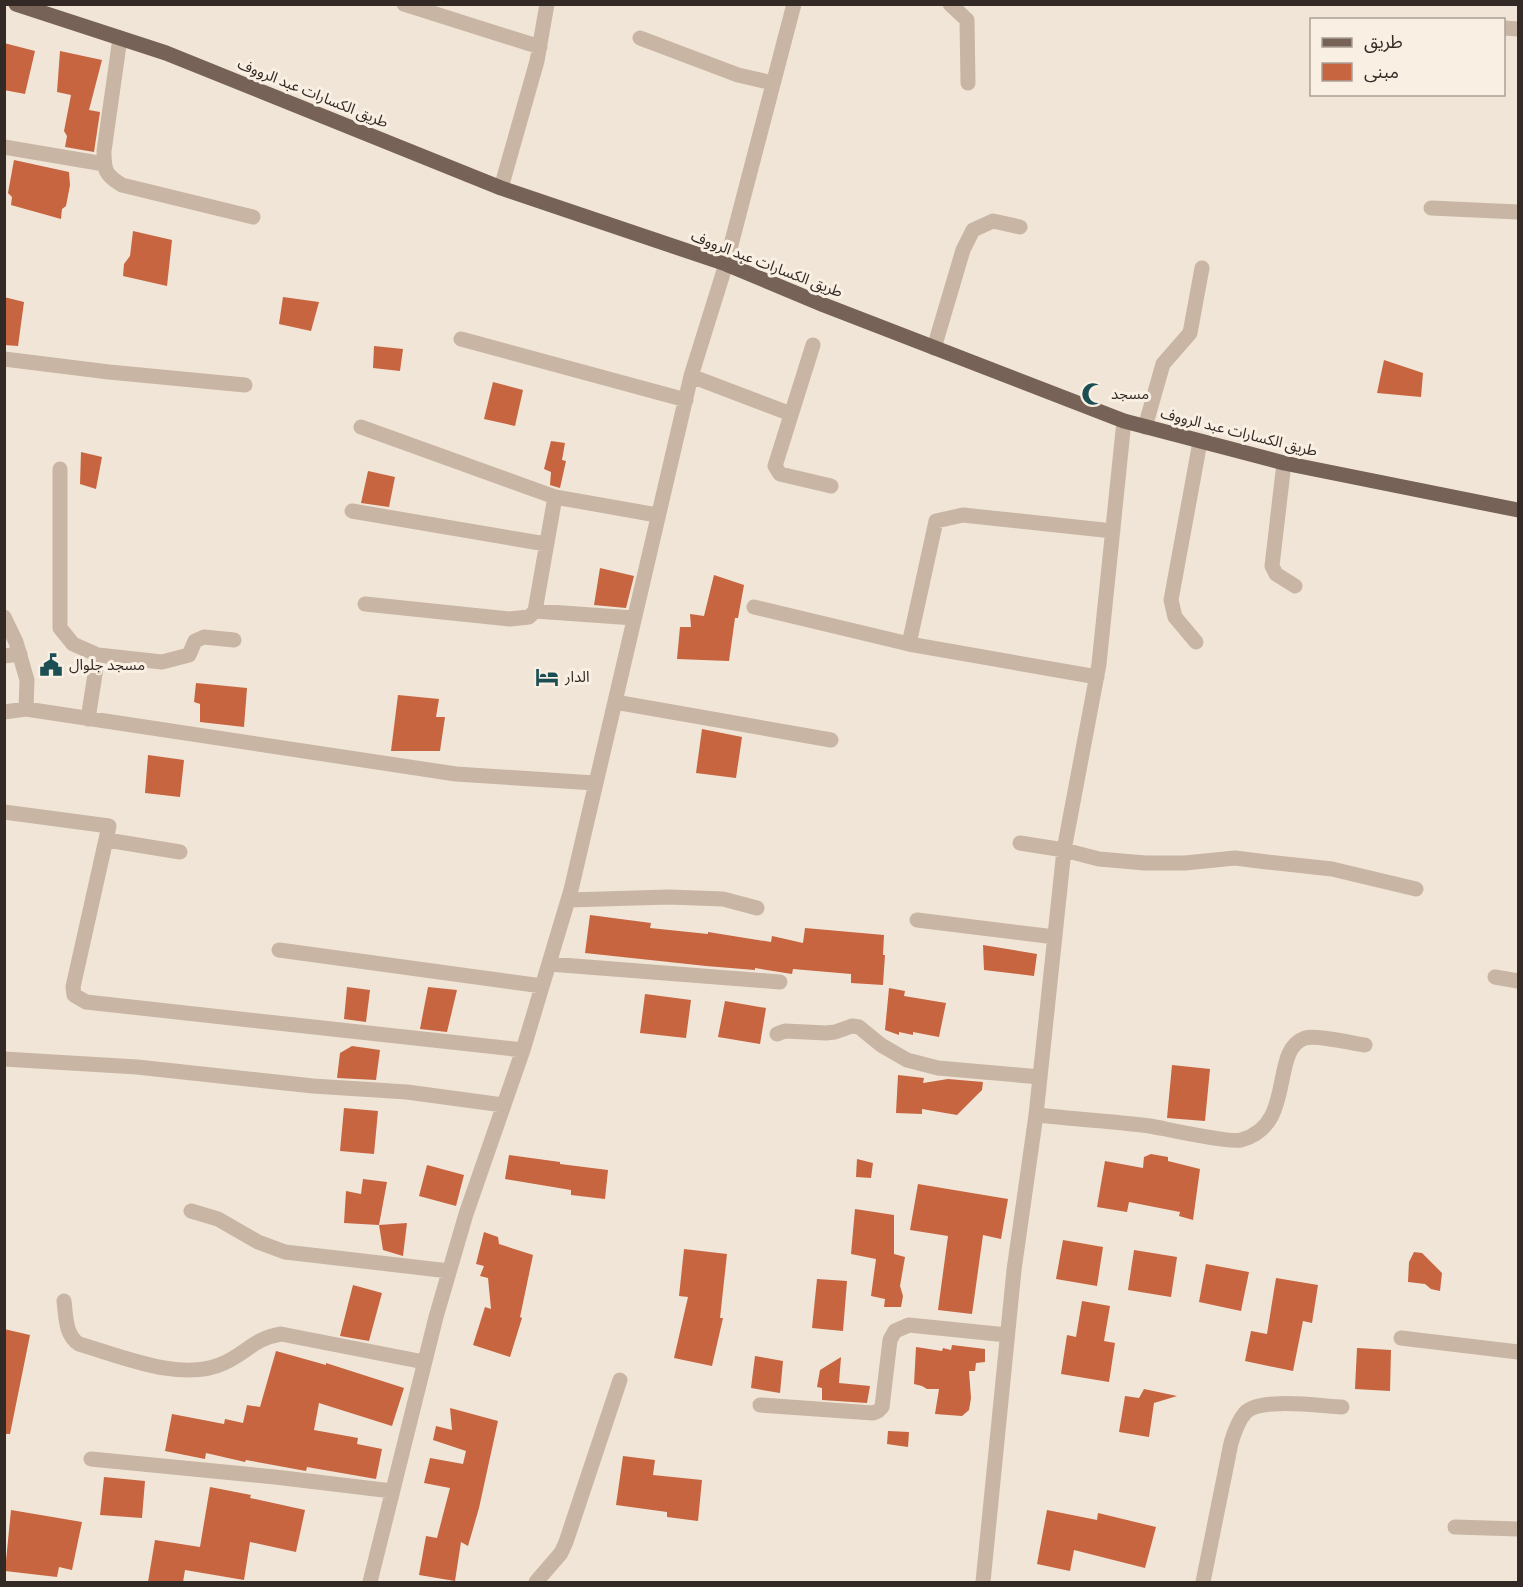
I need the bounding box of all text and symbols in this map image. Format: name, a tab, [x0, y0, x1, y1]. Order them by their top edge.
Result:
legend	[1310, 18, 1505, 96]
text: طريق	[1364, 31, 1403, 53]
street label: طريق الكسارات عبد الرووف	[235, 55, 391, 132]
text: مبنى	[1364, 61, 1399, 83]
street label: طريق الكسارات عبد الرووف	[688, 227, 845, 302]
mosque icon: مسجد	[1080, 381, 1106, 407]
place label: مسجد	[1111, 385, 1149, 403]
street label: طريق الكسارات عبد الرووف	[1159, 404, 1319, 461]
public building icon: مسجد جلوال	[38, 652, 64, 678]
place label: مسجد جلوال	[69, 656, 145, 674]
hotel icon: الدار	[534, 664, 560, 690]
place label: الدار	[564, 668, 590, 686]

